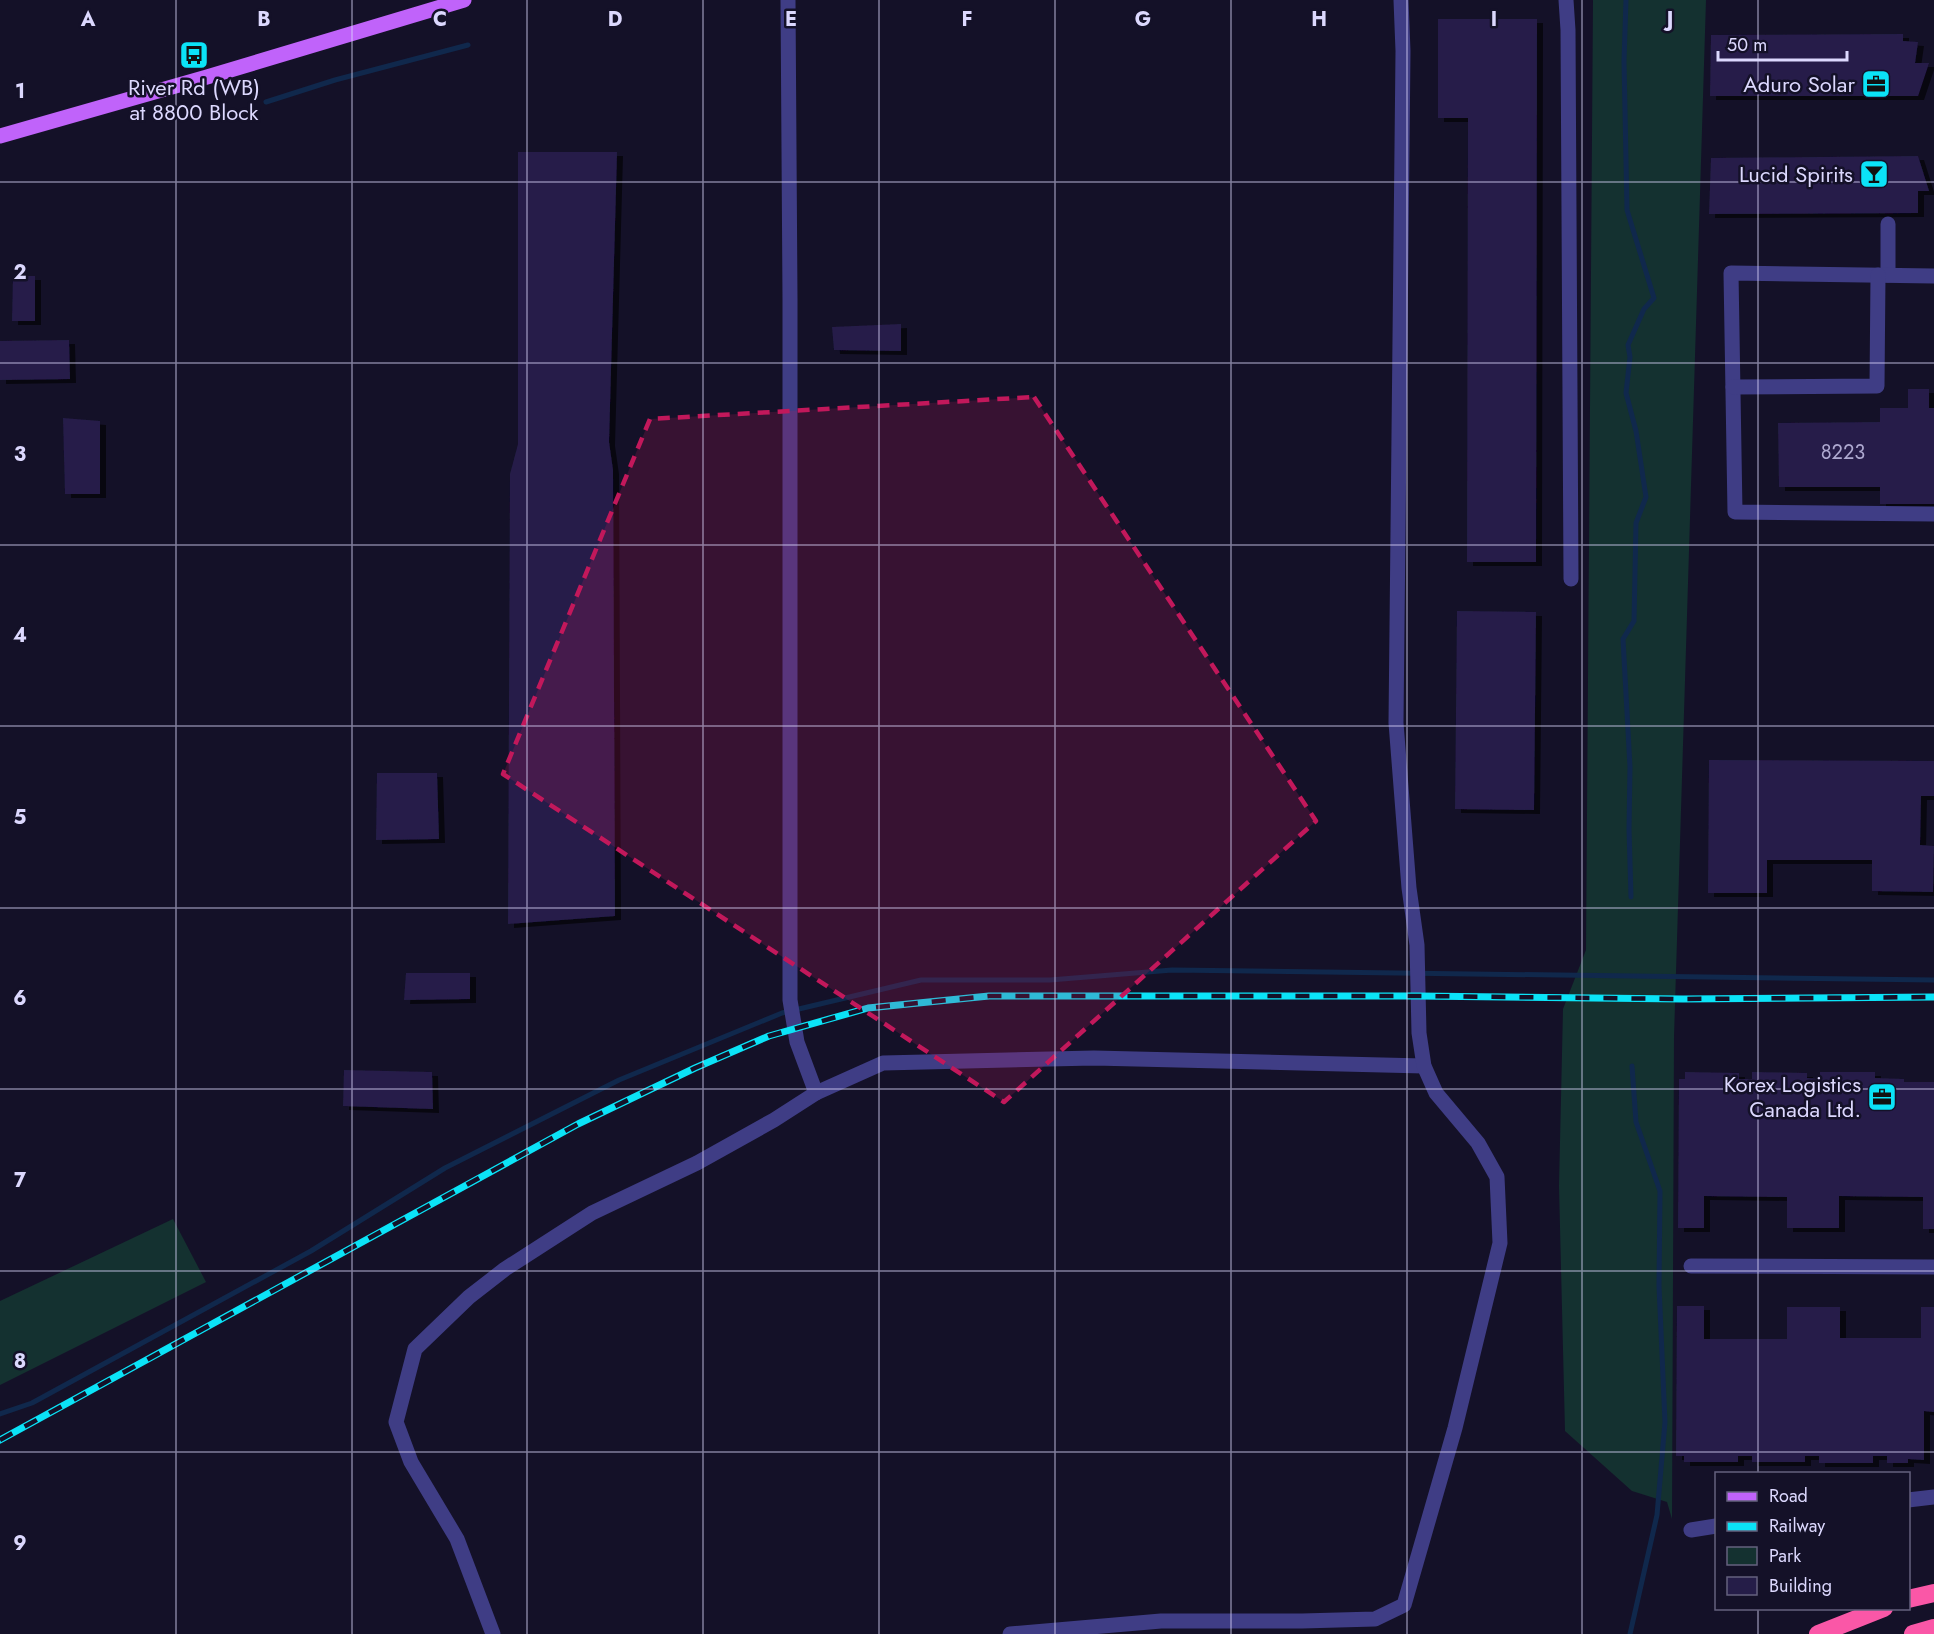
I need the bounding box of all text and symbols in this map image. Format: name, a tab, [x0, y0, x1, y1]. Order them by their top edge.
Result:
text: A	[80, 5, 96, 34]
text: B	[257, 5, 271, 34]
text: C	[433, 5, 447, 34]
text: D	[608, 5, 622, 34]
text: E	[785, 5, 797, 34]
text: F	[961, 5, 973, 34]
text: G	[1135, 5, 1151, 34]
text: H	[1311, 5, 1327, 34]
text: I	[1491, 5, 1497, 34]
text: J	[1663, 5, 1673, 34]
scale bar	[1718, 24, 1847, 62]
text: 50 m	[1727, 32, 1767, 58]
bus stop icon: River Rd (WB) at 8800 Block	[178, 39, 210, 71]
place label: Aduro Solar	[1743, 68, 1855, 100]
office icon: Aduro Solar	[1860, 68, 1892, 100]
place label: River Rd (WB) at 8800 Block	[128, 71, 260, 128]
text: 1	[15, 77, 25, 106]
place label: Lucid Spirits	[1739, 158, 1853, 190]
bar icon: Lucid Spirits	[1858, 158, 1890, 190]
text: 2	[13, 258, 27, 287]
house number: 8223	[1821, 438, 1865, 467]
text: 3	[14, 440, 26, 469]
text: 4	[13, 621, 27, 650]
text: 5	[14, 803, 27, 832]
text: 6	[13, 984, 27, 1013]
place label: Korex Logistics Canada Ltd.	[1724, 1068, 1861, 1125]
office icon: Korex Logistics Canada Ltd.	[1866, 1081, 1898, 1113]
text: 7	[14, 1166, 27, 1195]
text: 8	[14, 1347, 26, 1376]
legend	[1715, 1472, 1910, 1610]
text: Road	[1769, 1483, 1808, 1509]
text: Railway	[1769, 1513, 1825, 1539]
text: 9	[13, 1529, 27, 1558]
text: Park	[1769, 1543, 1801, 1569]
text: Building	[1769, 1573, 1832, 1599]

